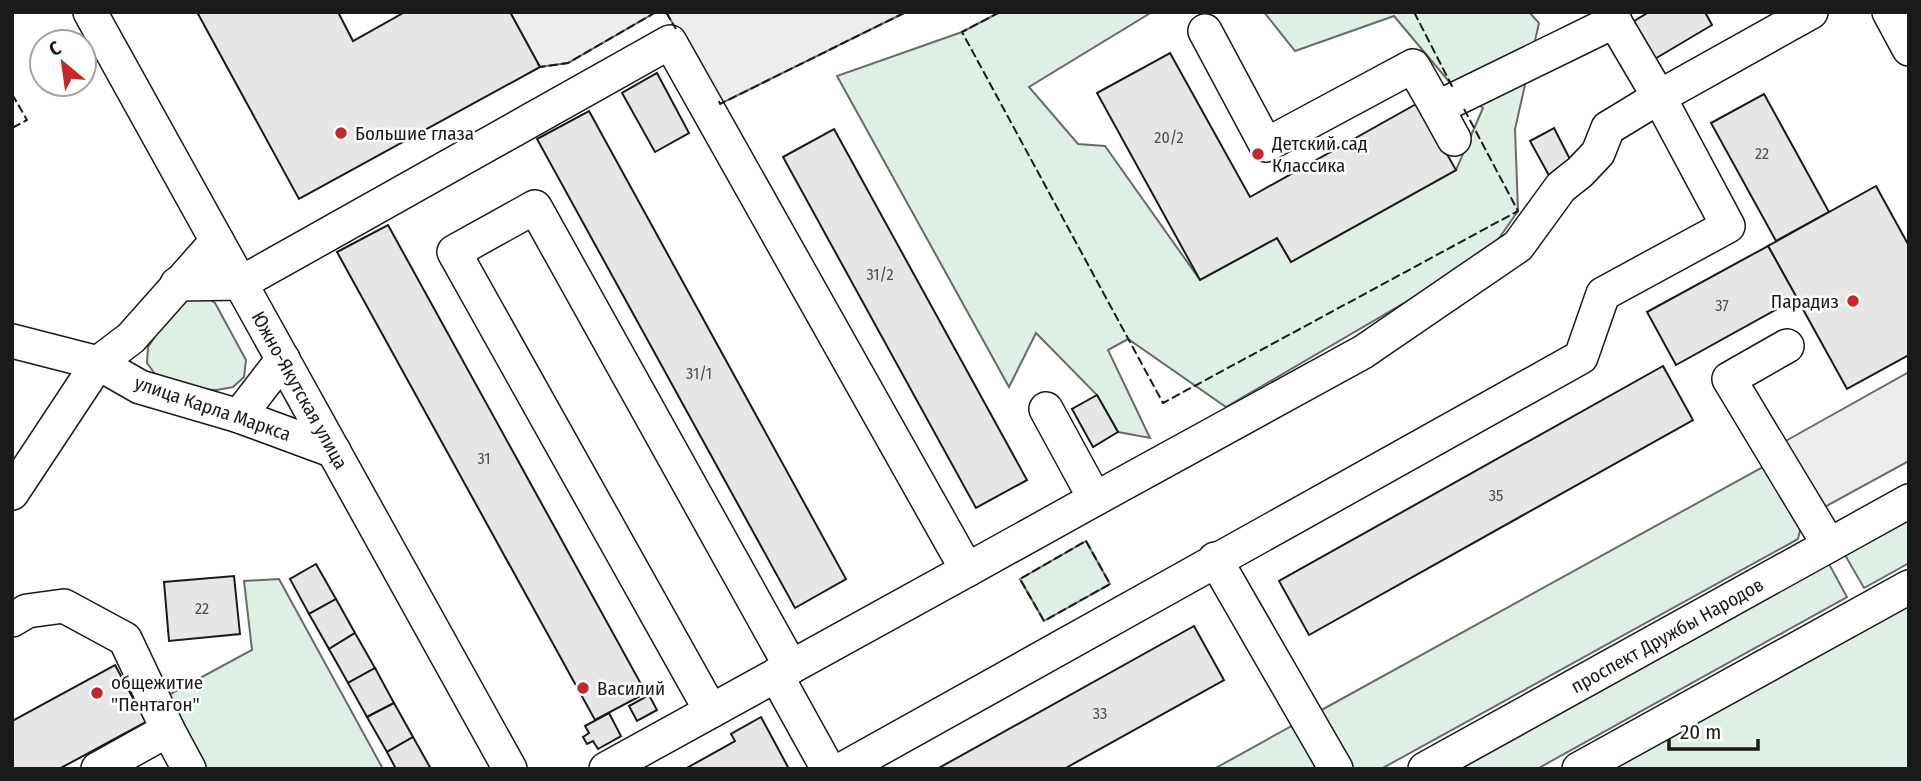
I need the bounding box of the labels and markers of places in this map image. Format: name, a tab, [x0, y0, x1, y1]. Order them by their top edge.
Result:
place label: Большие глаза	[355, 122, 474, 145]
marker: Большие глаза	[333, 125, 349, 141]
place label: Детский сад Классика	[1271, 132, 1368, 177]
marker: Детский сад Классика	[1250, 146, 1266, 162]
place label: Парадиз	[1771, 290, 1839, 313]
marker: Парадиз	[1845, 293, 1861, 309]
place label: общежитие "Пентагон"	[111, 671, 203, 716]
place label: Василий	[597, 677, 665, 700]
marker: Василий	[575, 680, 591, 696]
marker: общежитие "Пентагон"	[89, 685, 105, 701]

